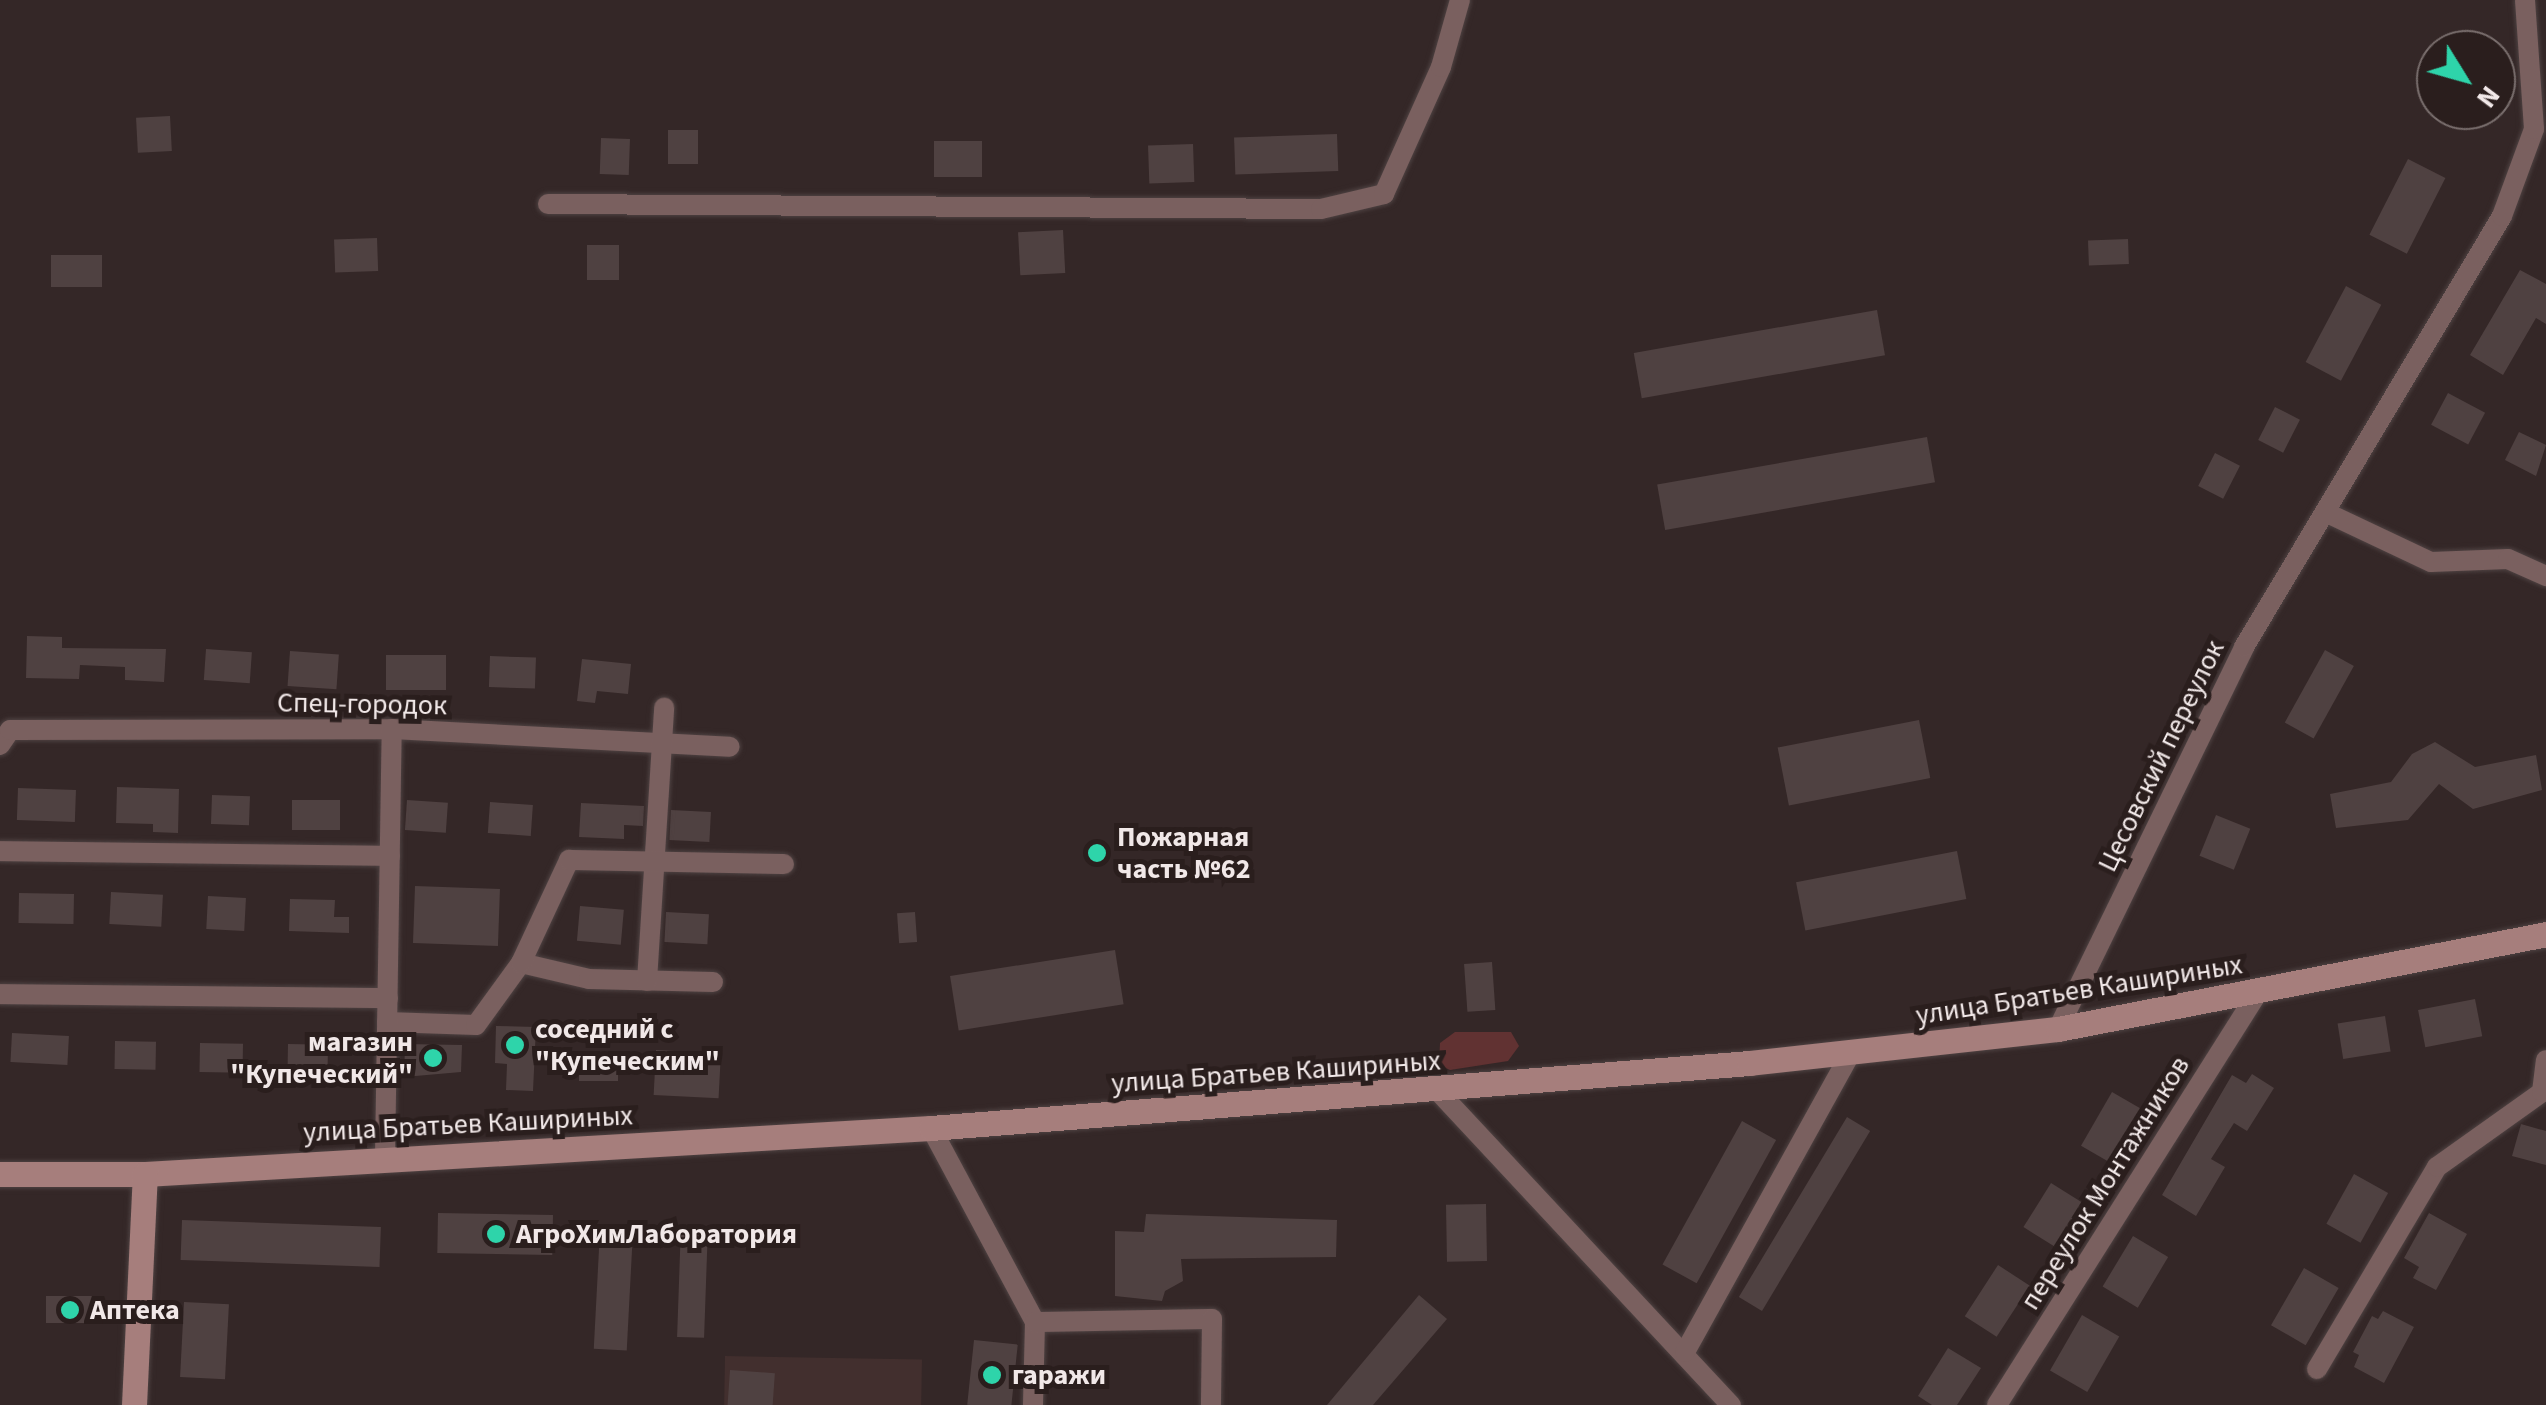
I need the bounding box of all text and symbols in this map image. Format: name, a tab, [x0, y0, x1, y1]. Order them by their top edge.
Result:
north arrow	[2416, 30, 2516, 130]
text: N	[2467, 77, 2510, 116]
street label: Цесовский переулок	[2090, 635, 2232, 877]
street label: Спец-городок	[277, 686, 447, 722]
place label: Пожарная часть №62	[1117, 820, 1250, 886]
marker: Пожарная часть №62	[1086, 842, 1108, 864]
street label: улица Братьев Кашириных	[1913, 948, 2245, 1032]
place label: соседний с "Купеческим"	[535, 1012, 720, 1078]
place label: магазин "Купеческий"	[230, 1025, 413, 1091]
marker: соседний с "Купеческим"	[504, 1034, 526, 1056]
street label: улица Братьев Кашириных	[1110, 1044, 1442, 1100]
marker: магазин "Купеческий"	[422, 1047, 444, 1069]
street label: переулок Монтажников	[2013, 1050, 2197, 1316]
street label: улица Братьев Кашириных	[302, 1099, 634, 1149]
place label: АгроХимЛаборатория	[516, 1217, 797, 1251]
marker: АгроХимЛаборатория	[485, 1223, 507, 1245]
place label: Аптека	[90, 1293, 180, 1327]
marker: Аптека	[59, 1299, 81, 1321]
place label: гаражи	[1012, 1358, 1106, 1392]
marker: гаражи	[981, 1364, 1003, 1386]

